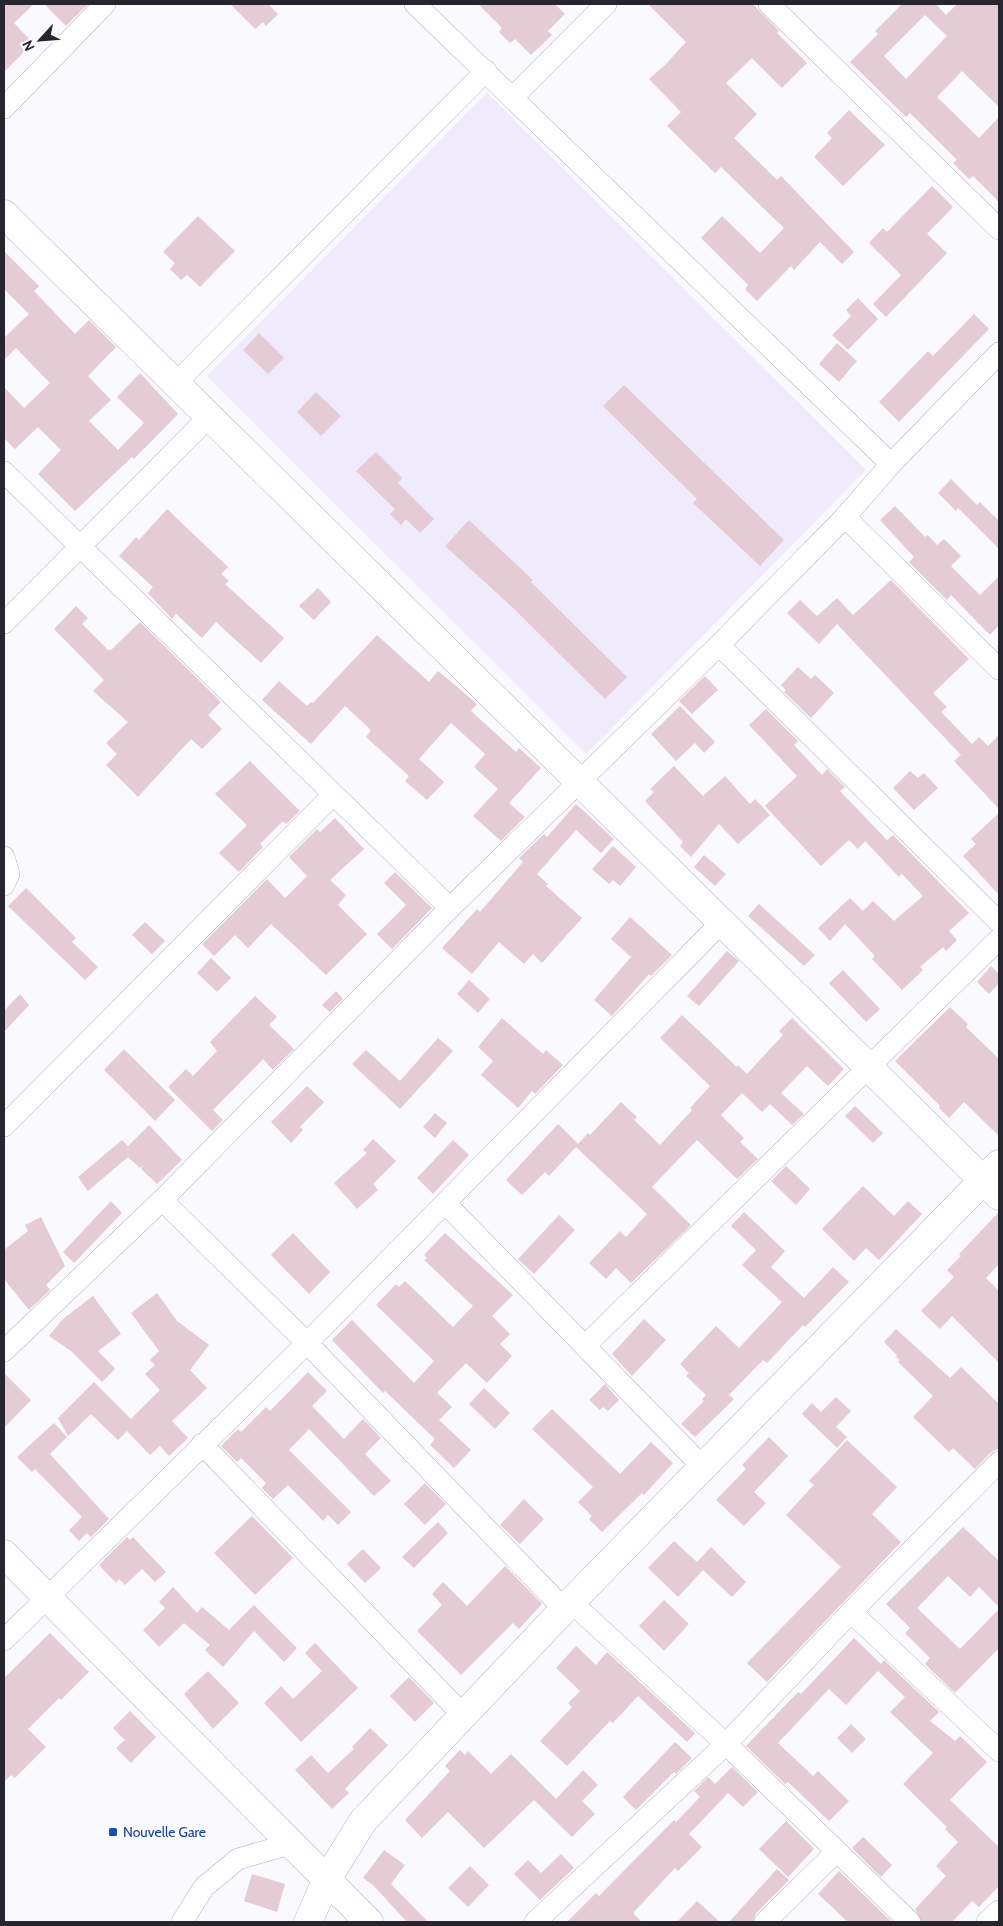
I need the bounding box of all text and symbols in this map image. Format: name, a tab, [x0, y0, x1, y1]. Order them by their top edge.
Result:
north arrow	[15, 15, 65, 65]
text: N	[18, 37, 39, 54]
place label: Nouvelle Gare	[123, 1823, 206, 1841]
marker: Nouvelle Gare	[107, 1826, 119, 1838]

